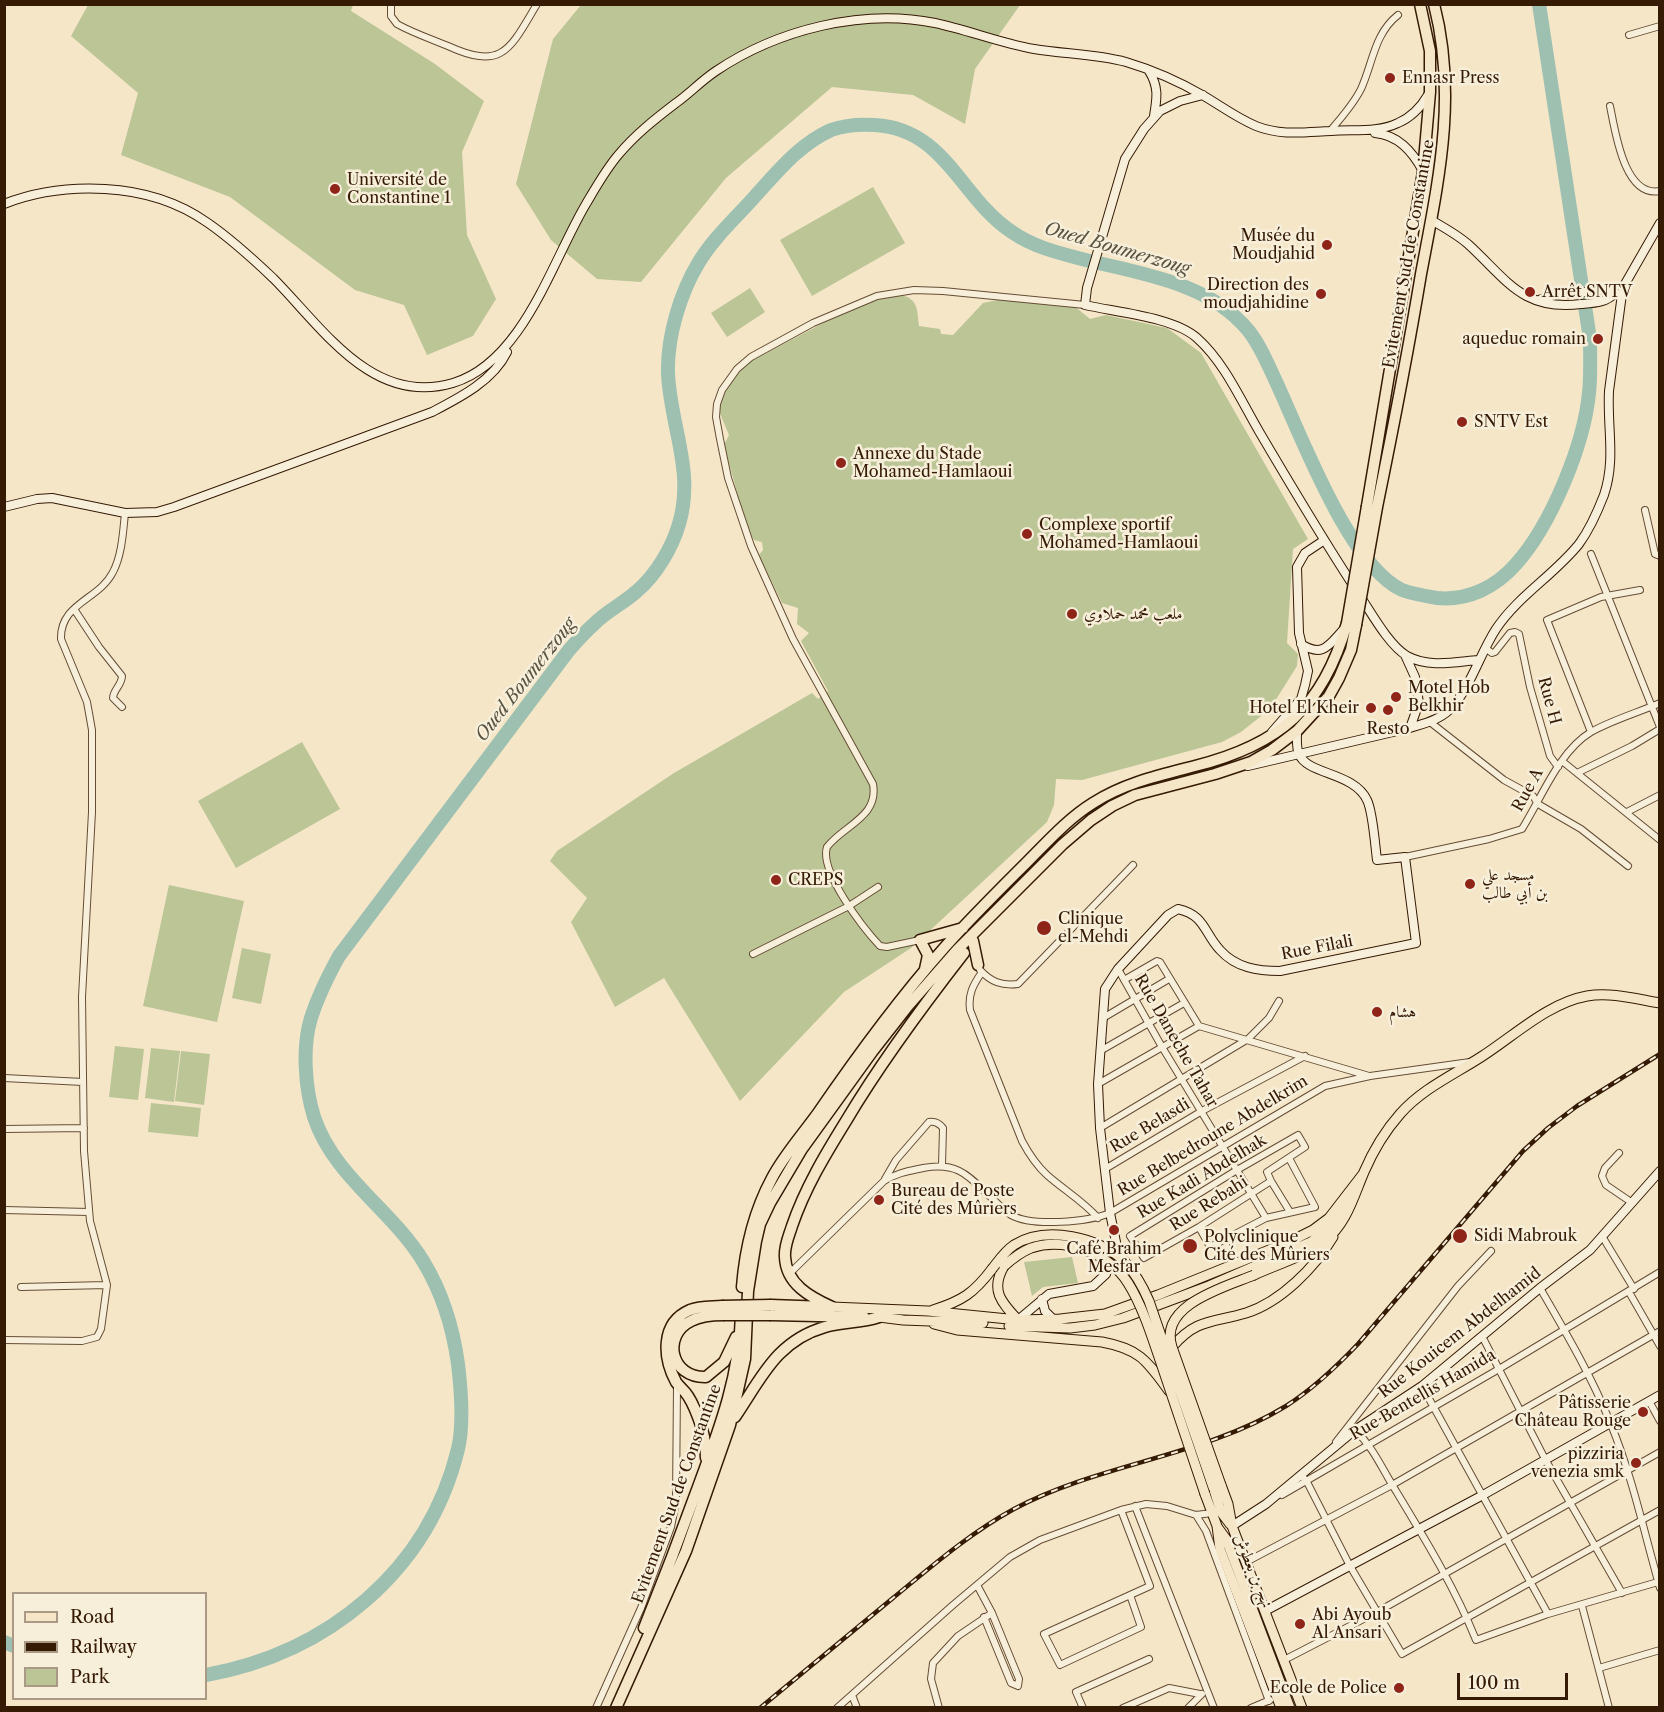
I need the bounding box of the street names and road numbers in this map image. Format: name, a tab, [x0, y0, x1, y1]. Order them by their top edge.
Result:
street label: Evitement Sud de Constantine	[1379, 138, 1439, 370]
street label: Rue H	[1533, 675, 1565, 727]
street label: Rue A	[1508, 765, 1548, 815]
street label: Rue Filali	[1279, 932, 1355, 964]
street label: Rue Daneche Tahar	[1130, 971, 1222, 1111]
street label: Rue Belbedroune Abdelkrim	[1115, 1072, 1311, 1200]
street label: Rue Belasdi	[1107, 1095, 1193, 1157]
street label: Rue Kadi Abdelhak	[1134, 1131, 1270, 1223]
street label: Rue Rebahi	[1166, 1172, 1252, 1236]
street label: Rue Kouicem Abdelhamid	[1375, 1264, 1545, 1402]
street label: Rue Bentellis Hamida	[1347, 1345, 1499, 1445]
street label: Evitement Sud de Constantine	[628, 1382, 726, 1606]
street label: نهج بن بعطوش	[1229, 1531, 1277, 1611]

